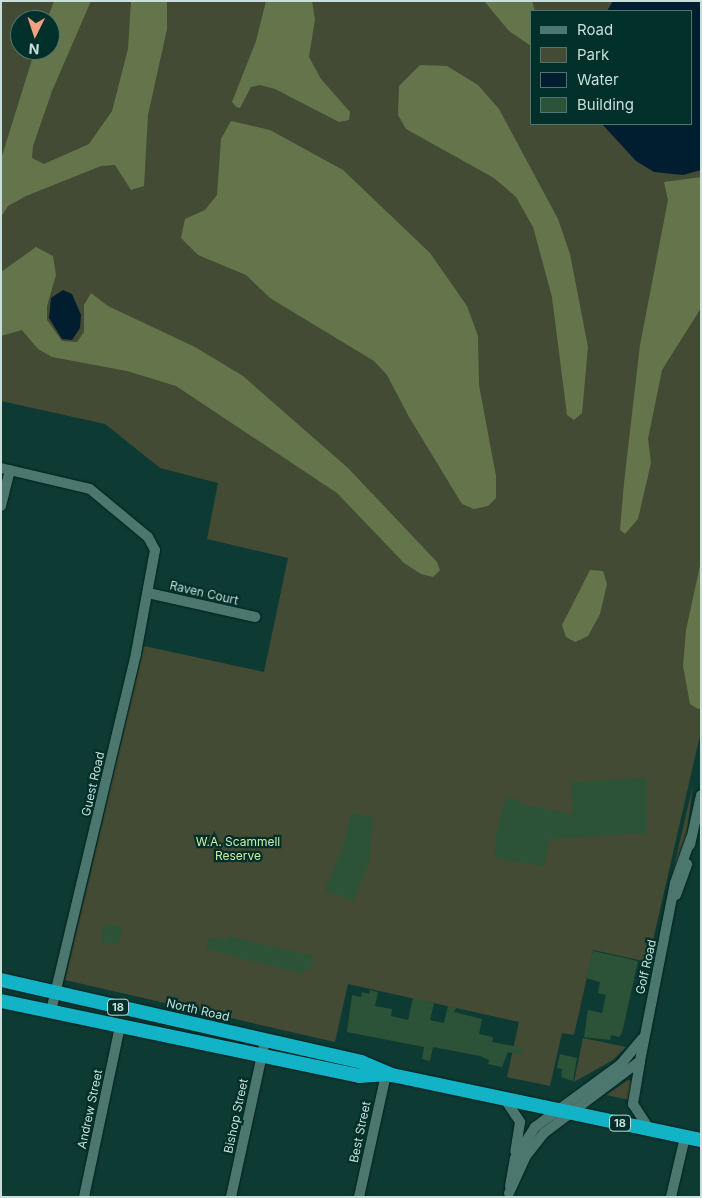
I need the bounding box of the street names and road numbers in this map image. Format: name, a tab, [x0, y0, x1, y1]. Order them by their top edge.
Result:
street label: Raven Court	[168, 578, 240, 608]
street label: Guest Road	[79, 750, 107, 818]
street label: Golf Road	[633, 938, 659, 996]
street label: North Road	[165, 996, 231, 1024]
road number: 18	[107, 999, 129, 1016]
street label: Andrew Street	[75, 1068, 105, 1150]
street label: Bishop Street	[221, 1077, 251, 1155]
street label: Best Street	[346, 1100, 374, 1164]
road number: 18	[609, 1114, 631, 1132]

